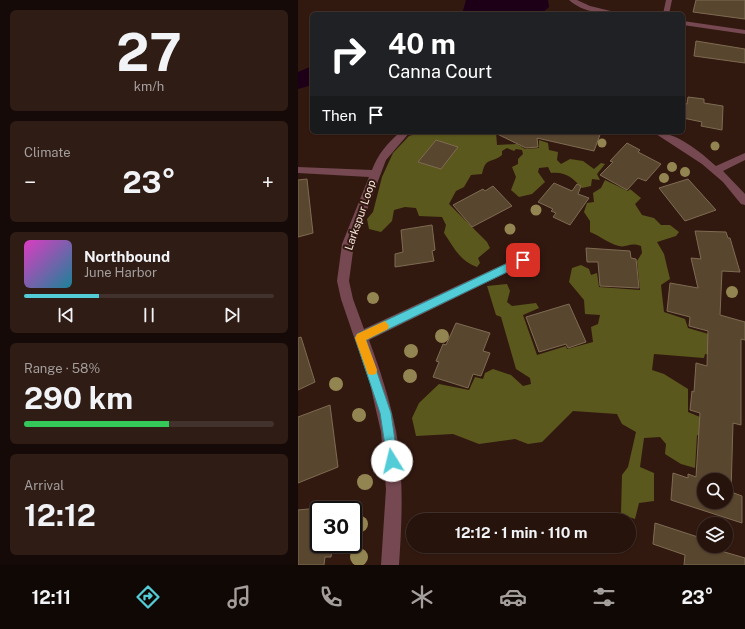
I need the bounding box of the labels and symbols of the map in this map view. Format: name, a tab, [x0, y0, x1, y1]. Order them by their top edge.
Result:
street label: Larkspur Loop	[342, 178, 378, 252]
pin	[506, 243, 540, 277]
position arrow	[371, 440, 413, 482]
speed limit sign: 30	[310, 501, 362, 553]

